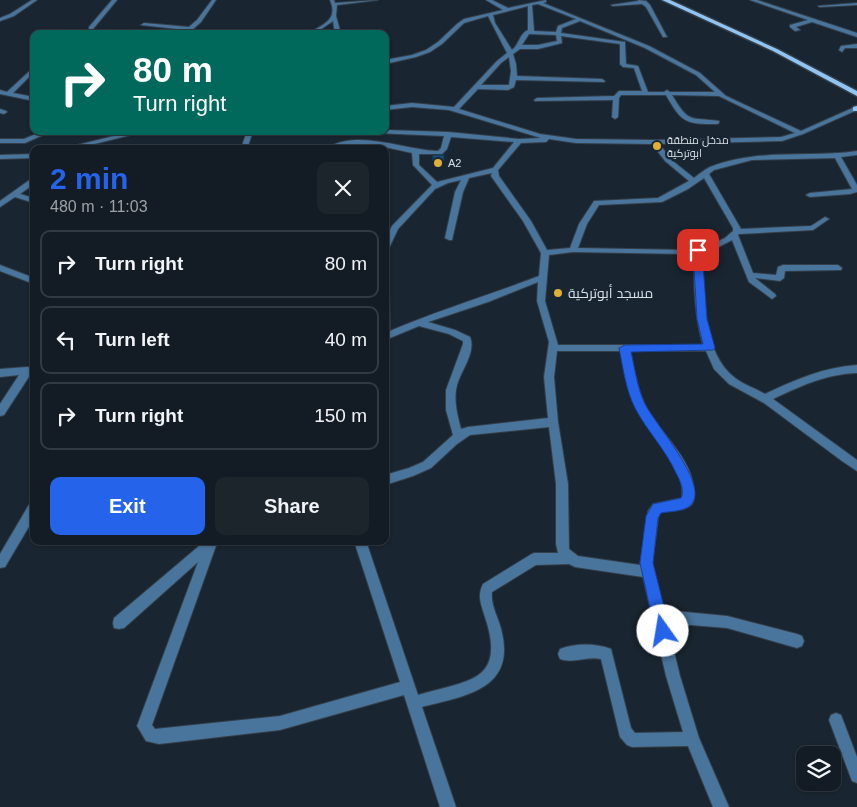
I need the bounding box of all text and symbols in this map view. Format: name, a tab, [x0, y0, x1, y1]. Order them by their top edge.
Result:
icon: right	[50, 50, 115, 115]
text: 80 m	[133, 50, 213, 89]
text: Turn right	[133, 91, 226, 116]
place label: مدخل منطقة ابوتركية	[667, 134, 729, 160]
marker: مدخل منطقة ابوتركية	[651, 140, 663, 152]
marker: A2	[432, 157, 444, 169]
place label: A2	[448, 157, 461, 169]
text: 2 min	[50, 162, 128, 195]
button: close	[317, 162, 369, 214]
text: 480 m · 11:03	[50, 198, 148, 215]
pin	[677, 229, 719, 271]
icon: arrive	[684, 236, 712, 264]
icon: right	[52, 250, 80, 278]
text: Turn right	[95, 253, 183, 274]
text: 80 m	[325, 253, 367, 274]
place label: مسجد أبوتركية	[568, 284, 653, 301]
marker: مسجد أبوتركية	[552, 287, 564, 299]
icon: left	[52, 326, 80, 354]
text: Turn left	[95, 329, 170, 350]
text: 40 m	[325, 329, 367, 350]
icon: right	[52, 402, 80, 430]
text: Turn right	[95, 405, 183, 426]
text: 150 m	[314, 405, 367, 426]
button: Exit	[50, 477, 205, 535]
button: Share	[215, 477, 369, 535]
position arrow	[636, 604, 688, 656]
map controls	[796, 746, 841, 791]
button: layers	[796, 746, 841, 791]

